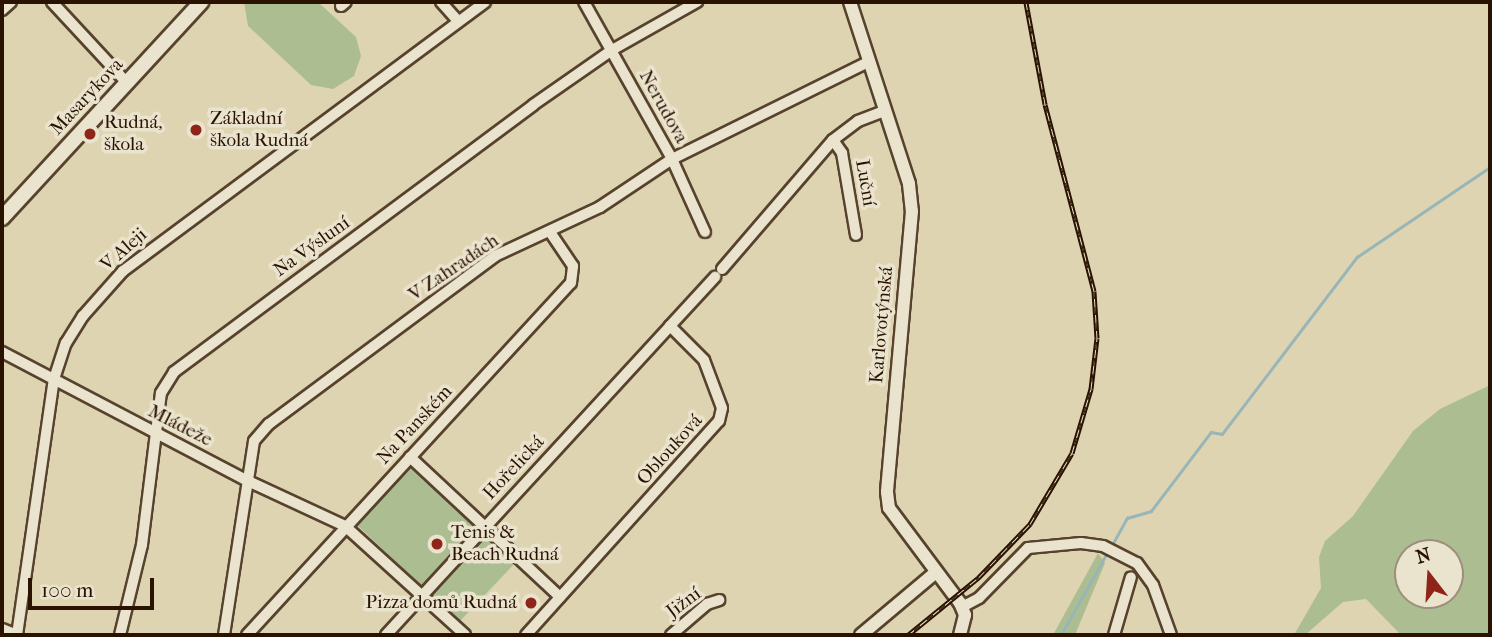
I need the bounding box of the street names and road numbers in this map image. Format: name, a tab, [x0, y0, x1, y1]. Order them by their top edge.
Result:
street label: Masarykova	[46, 54, 128, 140]
street label: Nerudova	[634, 66, 692, 148]
street label: Luční	[850, 158, 880, 208]
street label: Na Výsluní	[270, 212, 354, 282]
street label: V Aleji	[96, 224, 152, 276]
street label: V Zahradách	[405, 230, 503, 306]
street label: Karlovotýnská	[866, 266, 898, 384]
street label: Na Panském	[373, 381, 457, 469]
street label: Mládeže	[144, 400, 216, 452]
street label: Oblouková	[632, 410, 708, 490]
street label: Hořelická	[479, 431, 549, 505]
street label: Jižní	[662, 583, 706, 623]

